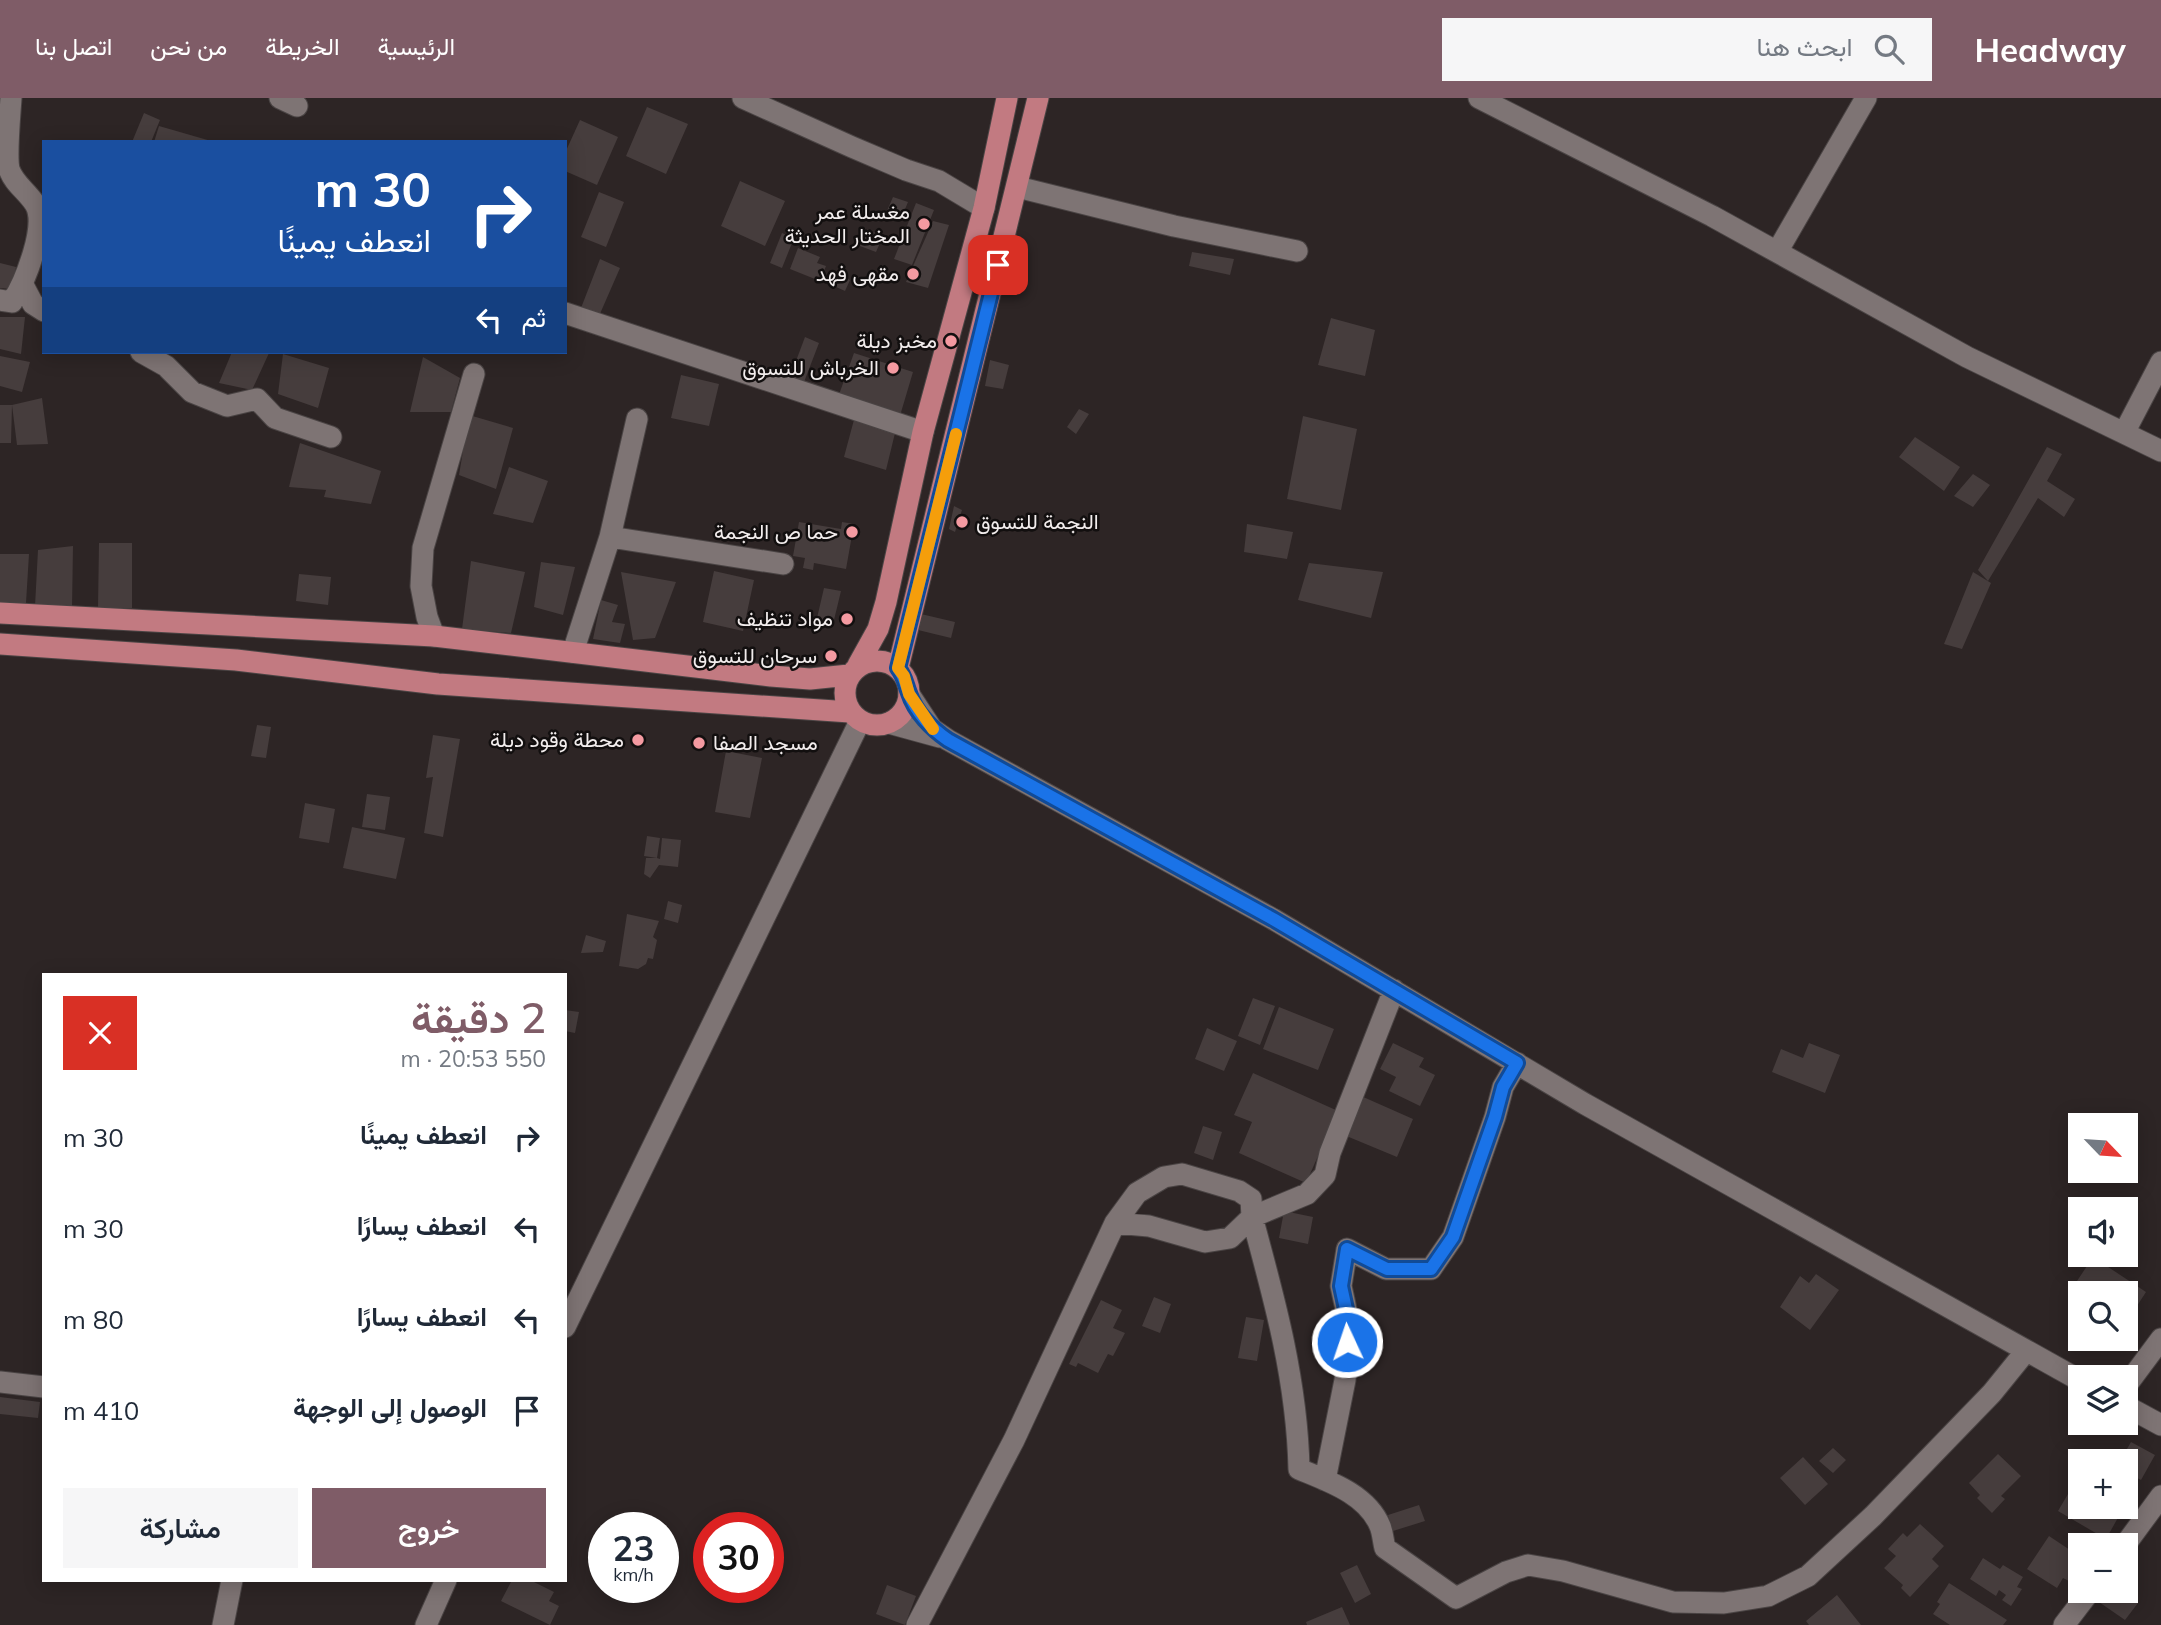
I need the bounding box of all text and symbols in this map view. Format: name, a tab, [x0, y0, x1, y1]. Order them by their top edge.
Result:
search box	[1442, 18, 1932, 81]
text: Headway	[1974, 29, 2126, 70]
text: ابحث هنا	[1756, 30, 1852, 63]
icon: search	[1870, 30, 1908, 68]
text: اتصل بنا	[35, 31, 112, 61]
text: من نحن	[150, 31, 227, 61]
text: الخريطة	[265, 31, 339, 61]
text: الرئيسية	[377, 31, 455, 61]
text: 30 m	[315, 158, 431, 219]
icon: right	[455, 168, 546, 259]
place label: مغسلة عمر المختار الحديثة	[785, 198, 910, 249]
marker: مغسلة عمر المختار الحديثة	[916, 216, 932, 232]
text: انعطف يمينًا	[277, 220, 431, 260]
pin	[968, 235, 1028, 295]
icon: arrive	[979, 246, 1017, 284]
place label: مقهى فهد	[816, 260, 899, 287]
marker: مقهى فهد	[905, 266, 921, 282]
icon: left	[470, 301, 508, 339]
text: ثم	[522, 301, 546, 334]
place label: مخبز ديلة	[856, 327, 937, 354]
marker: مخبز ديلة	[943, 333, 959, 349]
place label: الخرباش للتسوق	[742, 354, 879, 381]
marker: الخرباش للتسوق	[885, 360, 901, 376]
place label: النجمة للتسوق	[976, 508, 1099, 535]
marker: النجمة للتسوق	[954, 514, 970, 530]
place label: حما ص النجمة	[714, 518, 838, 544]
marker: حما ص النجمة	[844, 524, 860, 540]
place label: مواد تنظيف	[737, 605, 833, 632]
marker: مواد تنظيف	[839, 611, 855, 627]
place label: سرحان للتسوق	[693, 642, 817, 669]
marker: سرحان للتسوق	[823, 648, 839, 664]
place label: محطة وقود ديلة	[490, 726, 624, 753]
place label: مسجد الصفا	[713, 729, 818, 755]
marker: محطة وقود ديلة	[630, 732, 646, 748]
marker: مسجد الصفا	[691, 735, 707, 751]
text: 2 دقيقة	[411, 991, 546, 1044]
button: close	[63, 996, 137, 1070]
text: 550 m · 20:53	[401, 1044, 546, 1073]
north arrow	[2068, 1113, 2138, 1183]
map controls	[2068, 1113, 2138, 1603]
text: انعطف يمينًا	[360, 1118, 487, 1151]
icon: right	[508, 1119, 546, 1157]
text: 30 m	[63, 1121, 124, 1154]
button: sound	[2068, 1197, 2138, 1267]
text: انعطف يسارًا	[357, 1209, 487, 1242]
icon: left	[508, 1210, 546, 1248]
text: 30 m	[63, 1212, 124, 1245]
button: search	[2068, 1281, 2138, 1351]
text: انعطف يسارًا	[357, 1300, 487, 1333]
icon: left	[508, 1301, 546, 1339]
text: 80 m	[63, 1303, 124, 1336]
position arrow	[1310, 1305, 1384, 1379]
button: layers	[2068, 1365, 2138, 1435]
text: الوصول إلى الوجهة	[293, 1391, 487, 1424]
icon: arrive	[508, 1392, 546, 1430]
text: 410 m	[63, 1394, 139, 1427]
button: +	[2068, 1449, 2138, 1519]
button: مشاركة	[63, 1488, 298, 1568]
button: خروج	[312, 1488, 546, 1568]
speed limit sign: 30	[693, 1512, 784, 1603]
text: 23	[612, 1526, 655, 1570]
button: −	[2068, 1533, 2138, 1603]
text: km/h	[613, 1563, 654, 1586]

